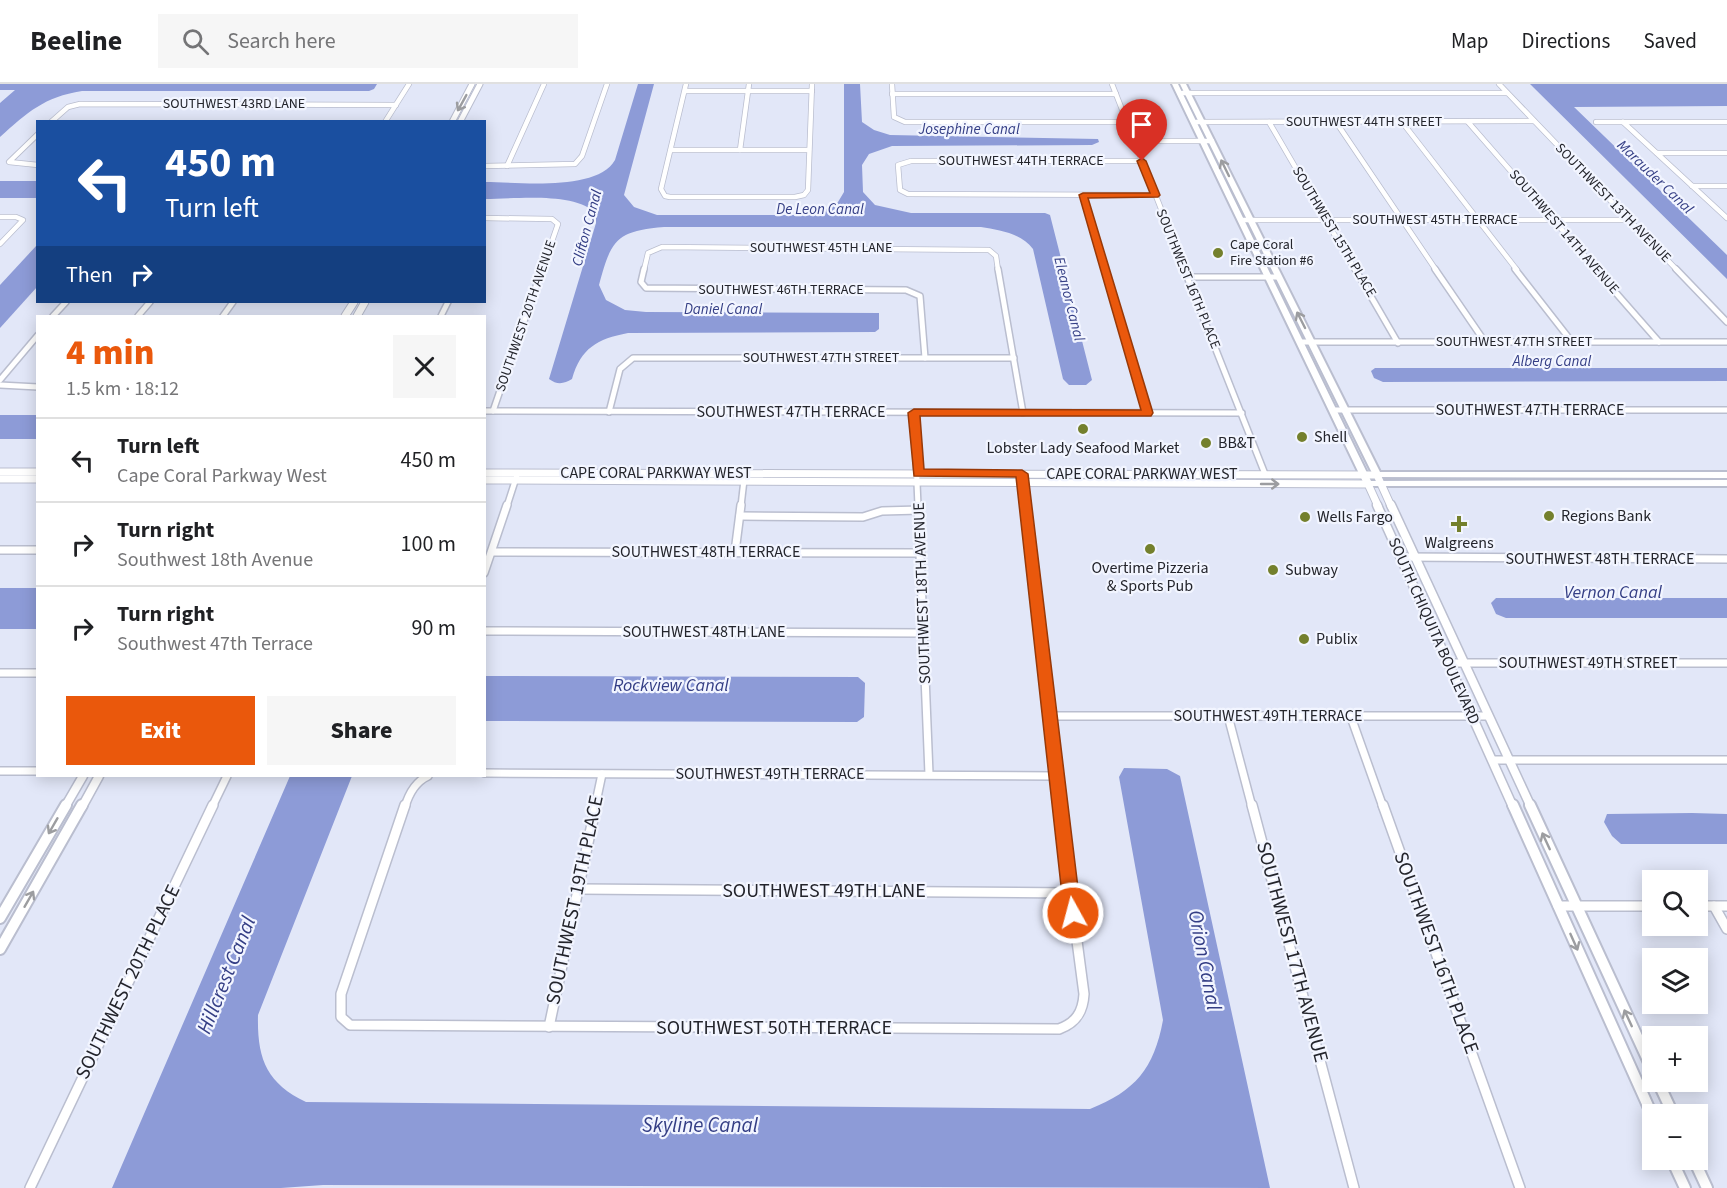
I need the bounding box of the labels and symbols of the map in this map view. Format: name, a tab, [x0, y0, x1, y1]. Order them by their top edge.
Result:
street label: SOUTHWEST 43RD LANE	[163, 94, 305, 114]
one-way arrow	[456, 94, 468, 111]
pin	[1116, 99, 1167, 161]
street label: SOUTHWEST 44TH STREET	[1286, 112, 1443, 132]
water label: Josephine Canal	[917, 119, 1020, 140]
water label: Marauder Canal	[1612, 135, 1698, 219]
street label: SOUTHWEST 13TH AVENUE	[1551, 139, 1675, 267]
street label: SOUTHWEST 44TH TERRACE	[938, 151, 1104, 171]
one-way arrow	[1219, 159, 1230, 177]
street label: SOUTHWEST 15TH PLACE	[1287, 163, 1381, 301]
street label: SOUTHWEST 14TH AVENUE	[1504, 165, 1624, 299]
water label: Clifton Canal	[567, 187, 607, 269]
water label: De Leon Canal	[776, 199, 864, 220]
street label: SOUTHWEST 16TH PLACE	[1151, 206, 1225, 352]
street label: SOUTHWEST 45TH TERRACE	[1352, 210, 1518, 230]
place label: Cape Coral Fire Station #6	[1230, 235, 1313, 271]
street label: SOUTHWEST 20TH AVENUE	[491, 238, 561, 394]
street label: SOUTHWEST 45TH LANE	[750, 238, 892, 258]
marker: Cape Coral Fire Station #6	[1211, 246, 1225, 260]
water label: Eleanor Canal	[1048, 255, 1090, 344]
street label: SOUTHWEST 46TH TERRACE	[698, 280, 864, 300]
water label: Daniel Canal	[684, 299, 762, 320]
one-way arrow	[1295, 312, 1306, 330]
street label: SOUTHWEST 47TH STREET	[1436, 332, 1593, 352]
street label: SOUTHWEST 47TH STREET	[743, 348, 900, 368]
water label: Alberg Canal	[1512, 351, 1592, 372]
street label: SOUTHWEST 47TH TERRACE	[1436, 399, 1624, 421]
street label: SOUTHWEST 47TH TERRACE	[697, 401, 885, 423]
marker: Lobster Lady Seafood Market	[1076, 422, 1090, 436]
place label: Shell	[1314, 426, 1347, 448]
marker: Shell	[1295, 430, 1309, 444]
place label: BB&T	[1218, 432, 1256, 454]
marker: BB&T	[1199, 436, 1213, 450]
place label: Lobster Lady Seafood Market	[986, 437, 1180, 459]
street label: CAPE CORAL PARKWAY WEST	[560, 462, 752, 484]
street label: CAPE CORAL PARKWAY WEST	[1046, 463, 1238, 485]
one-way arrow	[1260, 478, 1280, 490]
street label: SOUTHWEST 18TH AVENUE	[908, 502, 936, 684]
place label: Regions Bank	[1561, 505, 1651, 527]
place label: Wells Fargo	[1317, 506, 1393, 528]
marker: Regions Bank	[1542, 509, 1556, 523]
marker: Wells Fargo	[1298, 510, 1312, 524]
marker: Walgreens	[1452, 517, 1466, 531]
place label: Walgreens	[1424, 532, 1494, 554]
street label: SOUTH CHIQUITA BOULEVARD	[1383, 534, 1485, 728]
street label: SOUTHWEST 48TH TERRACE	[612, 541, 800, 563]
marker: Overtime Pizzeria & Sports Pub	[1143, 542, 1157, 556]
street label: SOUTHWEST 48TH TERRACE	[1506, 548, 1694, 570]
place label: Overtime Pizzeria & Sports Pub	[1091, 557, 1209, 597]
place label: Subway	[1285, 559, 1338, 581]
marker: Subway	[1266, 563, 1280, 577]
water label: Vernon Canal	[1564, 580, 1663, 605]
street label: SOUTHWEST 48TH LANE	[623, 621, 785, 643]
place label: Publix	[1316, 628, 1358, 650]
marker: Publix	[1297, 632, 1311, 646]
street label: SOUTHWEST 49TH STREET	[1499, 652, 1678, 674]
water label: Rockview Canal	[613, 673, 729, 698]
street label: SOUTHWEST 49TH TERRACE	[1174, 705, 1362, 727]
street label: SOUTHWEST 49TH TERRACE	[676, 763, 864, 785]
street label: SOUTHWEST 19TH PLACE	[539, 793, 611, 1007]
one-way arrow	[47, 817, 59, 834]
one-way arrow	[1540, 833, 1551, 851]
street label: SOUTHWEST 17TH AVENUE	[1249, 839, 1335, 1065]
street label: SOUTHWEST 16TH PLACE	[1386, 848, 1486, 1058]
street label: SOUTHWEST 49TH LANE	[722, 877, 926, 905]
street label: SOUTHWEST 20TH PLACE	[69, 880, 187, 1084]
position arrow	[1041, 881, 1105, 945]
one-way arrow	[24, 890, 35, 908]
water label: Orion Canal	[1181, 907, 1230, 1014]
water label: Hillcrest Canal	[189, 911, 264, 1038]
one-way arrow	[1569, 933, 1580, 951]
one-way arrow	[1622, 1010, 1634, 1028]
street label: SOUTHWEST 50TH TERRACE	[656, 1014, 892, 1042]
water label: Skyline Canal	[642, 1110, 759, 1140]

